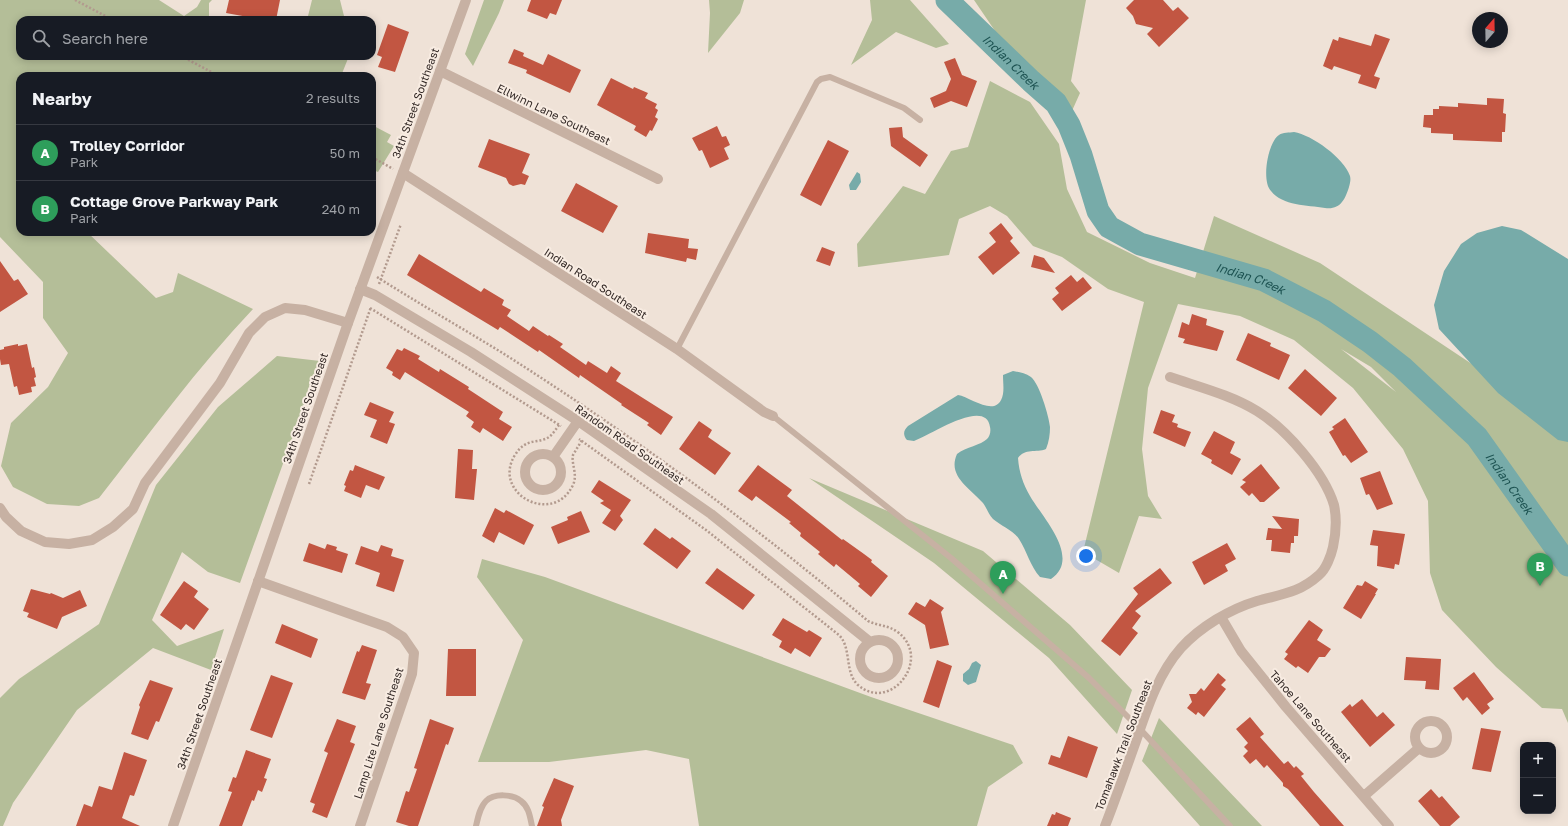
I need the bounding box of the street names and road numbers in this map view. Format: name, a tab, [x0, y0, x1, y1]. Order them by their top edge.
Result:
street label: 34th Street Southeast	[389, 46, 441, 160]
street label: Ellwinn Lane Southeast	[495, 81, 613, 147]
street label: Indian Road Southeast	[542, 245, 650, 321]
street label: 34th Street Southeast	[280, 351, 330, 465]
street label: Random Road Southeast	[573, 401, 687, 487]
street label: 34th Street Southeast	[174, 657, 224, 771]
street label: Lamp Lite Lane Southeast	[351, 666, 405, 800]
street label: Tahoe Lane Southeast	[1268, 667, 1354, 765]
street label: Tomahawk Trail Southeast	[1092, 678, 1154, 812]

